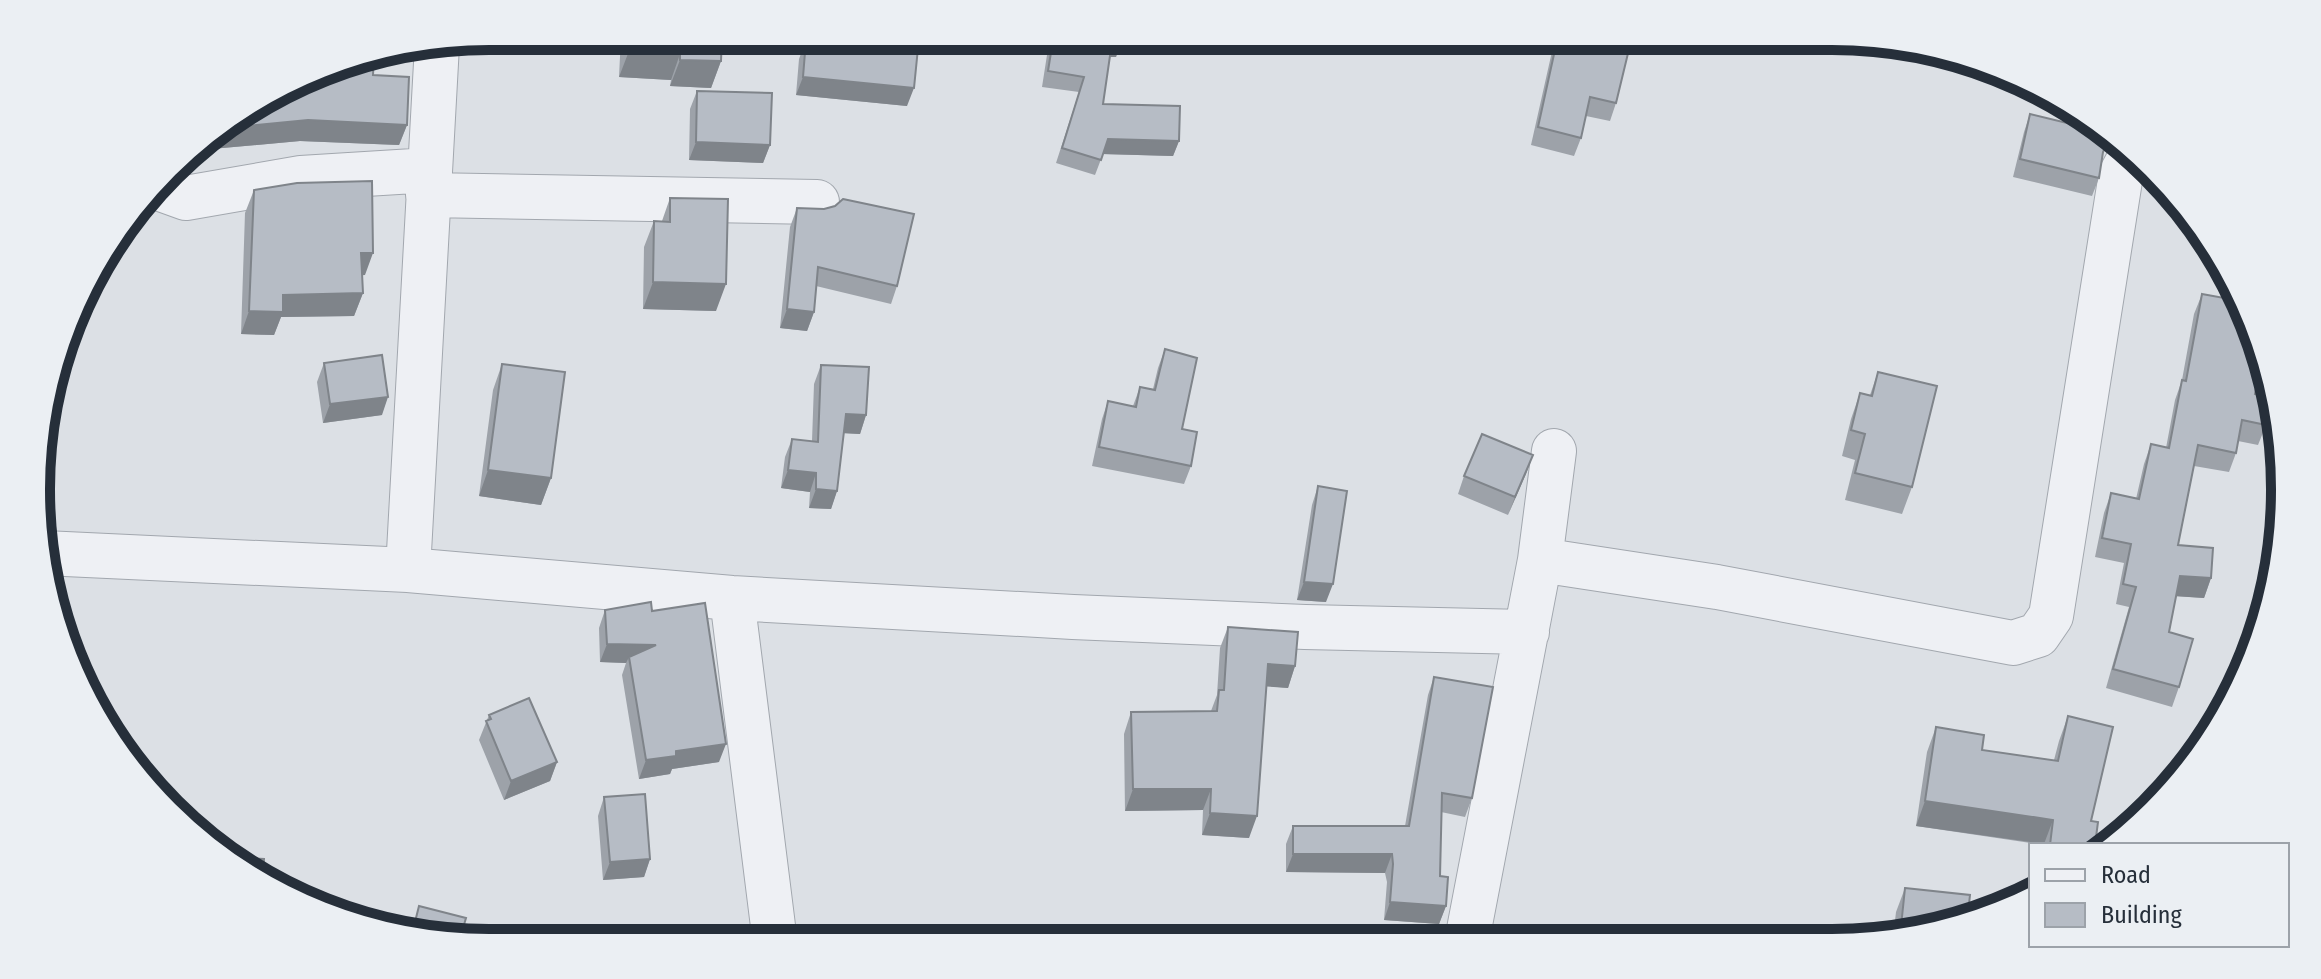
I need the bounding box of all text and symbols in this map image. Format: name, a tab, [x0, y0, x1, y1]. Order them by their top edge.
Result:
legend	[2029, 843, 2289, 947]
text: Road	[2101, 861, 2151, 889]
text: Building	[2101, 901, 2183, 929]

